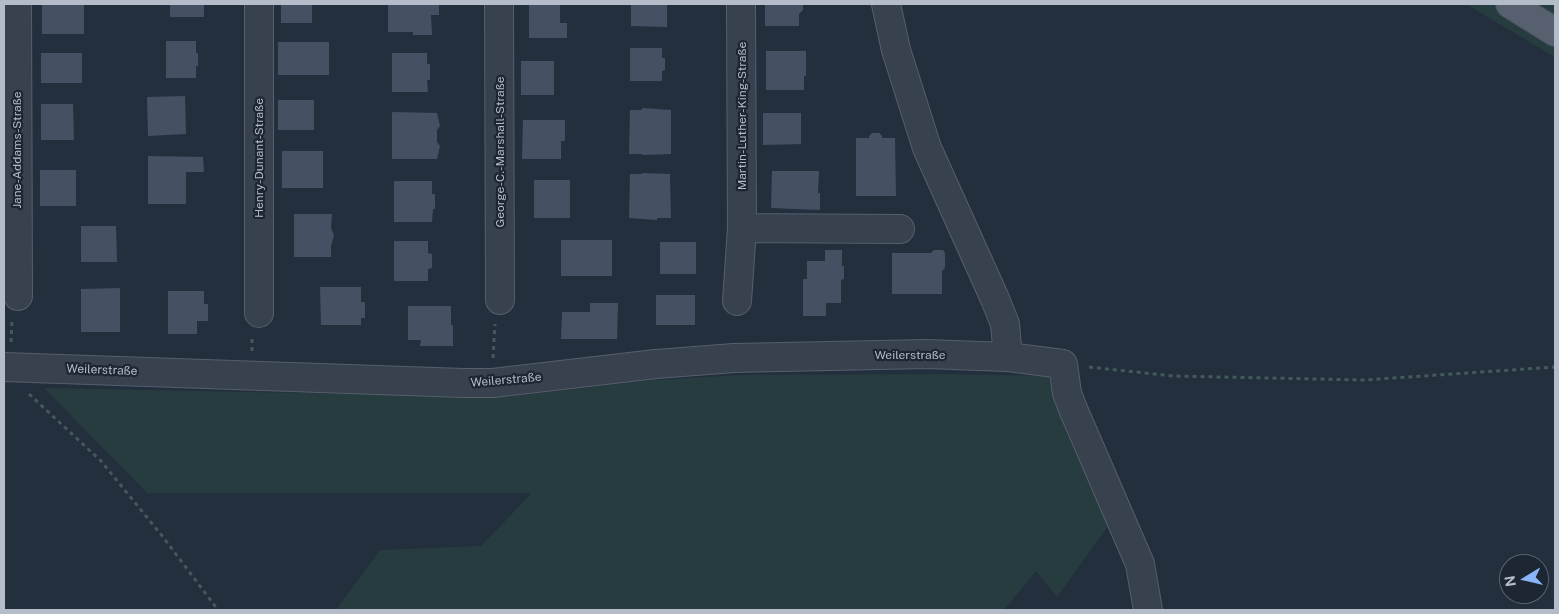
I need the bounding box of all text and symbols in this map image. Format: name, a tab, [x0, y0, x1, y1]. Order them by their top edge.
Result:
street label: Martin-Luther-King-Straße	[735, 42, 749, 190]
street label: George-C.-Marshall-Straße	[493, 76, 507, 228]
street label: Jane-Addams-Straße	[10, 91, 24, 209]
street label: Henry-Dunant-Straße	[252, 98, 266, 218]
street label: Weilerstraße	[874, 348, 946, 362]
street label: Weilerstraße	[66, 362, 138, 378]
street label: Weilerstraße	[470, 370, 542, 390]
north arrow	[1499, 554, 1549, 604]
text: N	[1501, 575, 1519, 588]

